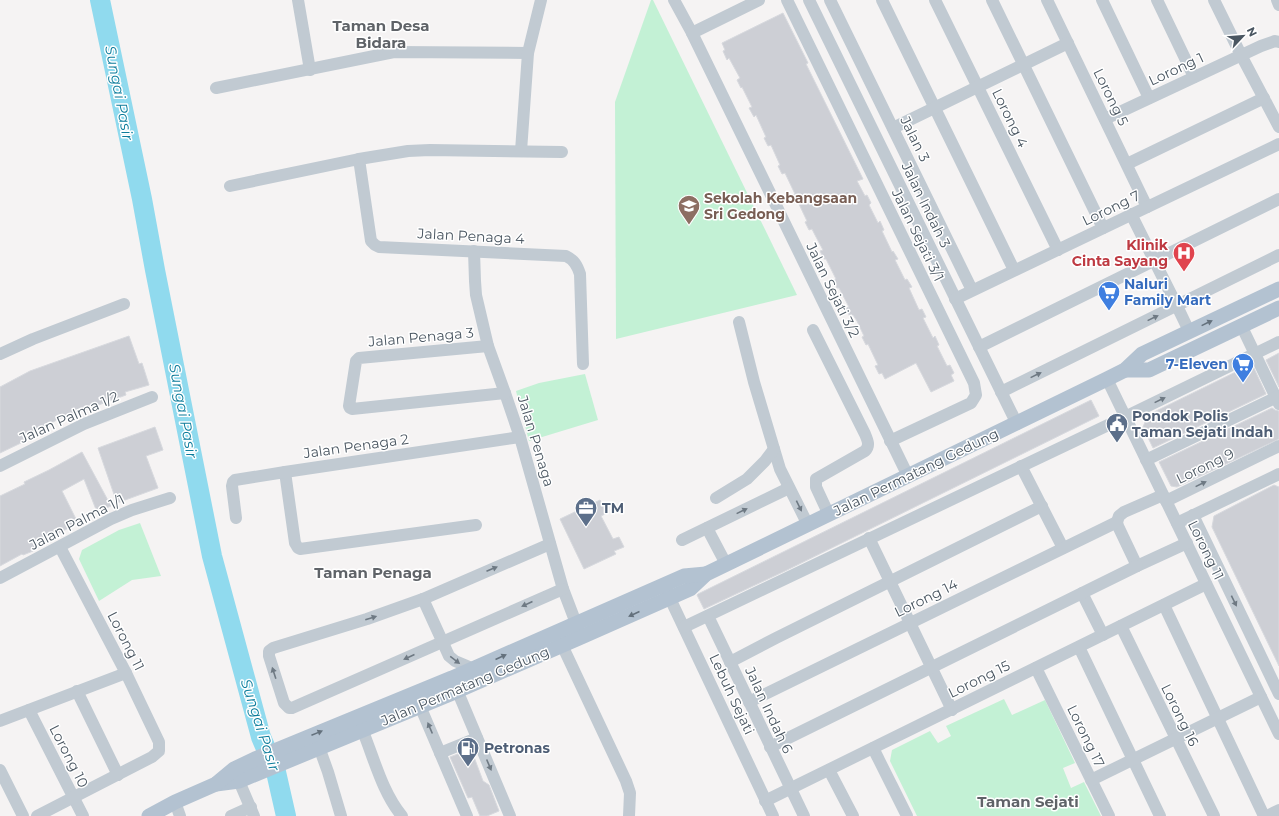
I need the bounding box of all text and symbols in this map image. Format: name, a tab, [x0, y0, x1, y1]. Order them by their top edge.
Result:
district label: Taman Desa Bidara	[333, 16, 429, 52]
north arrow	[1223, 16, 1263, 56]
text: N	[1244, 25, 1260, 39]
water label: Sungai Pasir	[101, 44, 138, 143]
street label: Lorong 1	[1146, 48, 1206, 90]
street label: Lorong 5	[1089, 65, 1133, 129]
street label: Lorong 4	[988, 86, 1032, 151]
street label: Jalan 3	[896, 112, 934, 165]
street label: Jalan Indah 3	[897, 158, 954, 251]
street label: Jalan Sejati 3/1	[887, 185, 948, 284]
street label: Lorong 7	[1079, 186, 1143, 230]
place label: Sekolah Kebangsaan Sri Gedong	[704, 189, 857, 223]
school or university icon: Sekolah Kebangsaan Sri Gedong	[676, 193, 702, 226]
street label: Jalan Penaga 4	[416, 224, 526, 248]
place label: Klinik Cinta Sayang	[1072, 236, 1169, 270]
street label: Jalan Sejati 3/2	[802, 239, 864, 340]
hospital icon: Klinik Cinta Sayang	[1171, 240, 1197, 273]
place label: Naluri Family Mart	[1124, 275, 1211, 309]
supermarket icon: Naluri Family Mart	[1096, 279, 1122, 312]
one-way arrow	[1147, 315, 1159, 321]
one-way arrow	[1201, 320, 1212, 326]
street label: Jalan Penaga 3	[366, 323, 475, 351]
supermarket icon: 7-Eleven	[1230, 351, 1256, 384]
place label: 7-Eleven	[1166, 355, 1228, 373]
water label: Sungai Pasir	[165, 362, 202, 461]
one-way arrow	[1030, 372, 1042, 378]
street label: Jalan Palma 1/2	[16, 387, 121, 447]
street label: Jalan Penaga	[513, 392, 558, 489]
one-way arrow	[1154, 396, 1166, 403]
place label: Pondok Polis Taman Sejati Indah	[1132, 407, 1273, 441]
public building icon: Pondok Polis Taman Sejati Indah	[1104, 411, 1130, 444]
street label: Jalan Permatang Gedung	[830, 424, 1001, 520]
street label: Jalan Penaga 2	[301, 430, 410, 462]
street label: Lorong 9	[1173, 444, 1237, 488]
one-way arrow	[1195, 481, 1207, 487]
street label: Jalan Palma 1/1	[26, 490, 128, 554]
office icon: TM	[573, 495, 599, 528]
place label: TM	[602, 499, 624, 517]
one-way arrow	[795, 501, 802, 512]
one-way arrow	[737, 508, 748, 514]
street label: Lorong 11	[1184, 517, 1228, 583]
district label: Taman Penaga	[314, 563, 432, 582]
one-way arrow	[486, 566, 498, 572]
street label: Lorong 14	[891, 575, 961, 621]
one-way arrow	[1231, 595, 1237, 607]
one-way arrow	[521, 602, 533, 608]
street label: Lorong 11	[103, 608, 149, 674]
one-way arrow	[628, 611, 640, 617]
one-way arrow	[365, 615, 377, 621]
street label: Jalan Permatang Gedung	[377, 642, 552, 730]
street label: Lebuh Sejati	[705, 651, 759, 737]
one-way arrow	[496, 653, 508, 659]
one-way arrow	[403, 654, 414, 660]
one-way arrow	[449, 655, 460, 664]
street label: Lorong 15	[945, 656, 1013, 702]
street label: Jalan Indah 6	[741, 663, 797, 757]
one-way arrow	[271, 666, 277, 678]
water label: Sungai Pasir	[237, 676, 285, 774]
street label: Lorong 16	[1157, 681, 1203, 750]
street label: Lorong 17	[1063, 702, 1109, 770]
street label: Lorong 10	[46, 722, 92, 790]
one-way arrow	[427, 723, 433, 734]
one-way arrow	[311, 730, 323, 736]
fuel station icon: Petronas	[455, 735, 481, 768]
place label: Petronas	[484, 739, 550, 757]
one-way arrow	[486, 760, 492, 772]
district label: Taman Sejati	[977, 792, 1079, 811]

